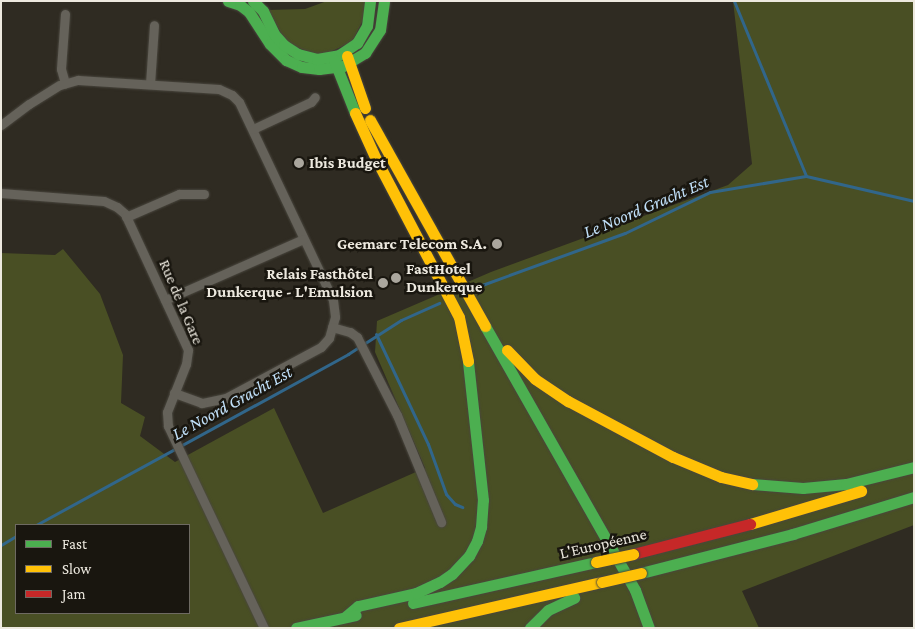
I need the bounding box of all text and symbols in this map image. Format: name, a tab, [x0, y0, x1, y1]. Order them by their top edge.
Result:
place label: Ibis Budget	[309, 153, 386, 173]
marker: Ibis Budget	[293, 157, 305, 169]
water label: Le Noord Gracht Est	[580, 171, 712, 243]
place label: Geemarc Telecom S.A.	[337, 234, 487, 254]
marker: Geemarc Telecom S.A.	[491, 238, 503, 250]
street label: Rue de la Gare	[155, 257, 207, 347]
place label: FastHotel Dunkerque	[406, 259, 482, 297]
place label: Relais Fasthôtel Dunkerque - L'Emulsion	[206, 264, 373, 302]
marker: FastHotel Dunkerque	[390, 272, 402, 284]
marker: Relais Fasthôtel Dunkerque - L'Emulsion	[377, 277, 389, 289]
water label: Le Noord Gracht Est	[168, 361, 296, 445]
legend	[15, 524, 190, 614]
street label: L'Européenne	[558, 525, 648, 563]
text: Fast	[62, 536, 87, 552]
text: Slow	[62, 561, 91, 577]
text: Jam	[62, 586, 85, 602]

